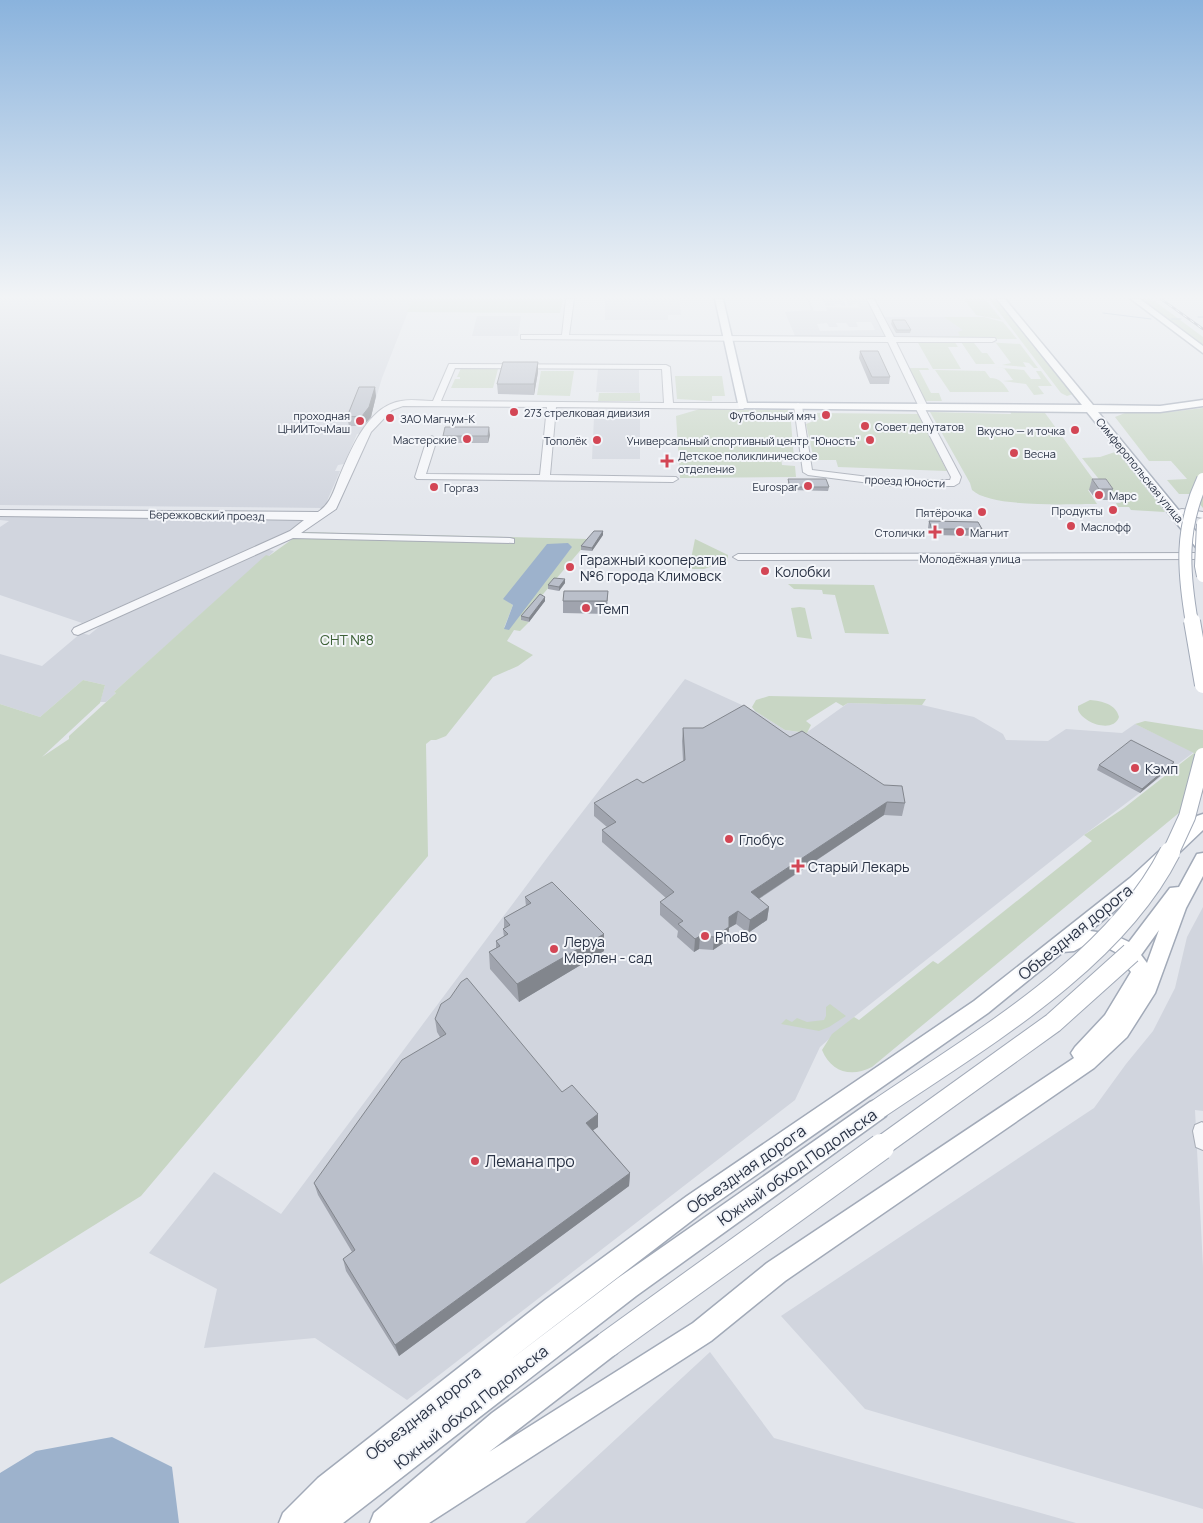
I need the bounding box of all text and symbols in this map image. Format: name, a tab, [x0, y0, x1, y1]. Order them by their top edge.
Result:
place label: 273 стрелковая дивизия	[524, 405, 650, 420]
marker: 273 стрелковая дивизия	[508, 406, 520, 418]
place label: проходная ЦНИИТочМаш	[278, 408, 350, 436]
place label: Футбольный мяч	[730, 408, 816, 423]
marker: Футбольный мяч	[820, 409, 832, 421]
place label: ЗАО Магнум-К	[400, 411, 475, 426]
marker: ЗАО Магнум-К	[384, 412, 396, 424]
street label: Симферопольская улица	[1093, 414, 1187, 526]
marker: проходная ЦНИИТочМаш	[354, 415, 366, 427]
place label: Совет депутатов	[875, 419, 964, 434]
marker: Совет депутатов	[859, 420, 871, 432]
place label: Вкусно — и точка	[977, 423, 1065, 438]
marker: Вкусно — и точка	[1069, 424, 1081, 436]
place label: Мастерские	[393, 432, 458, 447]
marker: Мастерские	[461, 433, 473, 445]
place label: Тополёк	[544, 433, 588, 448]
place label: Универсальный спортивный центр "Юность"	[627, 433, 860, 448]
marker: Тополёк	[591, 434, 603, 446]
marker: Универсальный спортивный центр "Юность"	[864, 434, 876, 446]
place label: Весна	[1024, 446, 1056, 461]
marker: Весна	[1008, 447, 1020, 459]
place label: Детское поликлиническое отделение	[678, 448, 818, 476]
marker: Детское поликлиническое отделение	[660, 454, 674, 468]
street label: проезд Юности	[864, 471, 946, 491]
place label: Eurospar	[753, 479, 798, 494]
place label: Горгаз	[444, 480, 479, 495]
marker: Eurospar	[802, 480, 814, 492]
marker: Горгаз	[428, 481, 440, 493]
place label: Марс	[1109, 488, 1137, 503]
marker: Марс	[1093, 489, 1105, 501]
place label: Продукты	[1052, 503, 1103, 518]
marker: Продукты	[1107, 504, 1119, 516]
place label: Пятёрочка	[916, 505, 972, 520]
street label: Бережковский проезд	[149, 506, 265, 524]
marker: Пятёрочка	[976, 506, 988, 518]
place label: Маслофф	[1081, 519, 1131, 534]
marker: Маслофф	[1065, 520, 1077, 532]
place label: Столички	[875, 525, 925, 540]
place label: Магнит	[970, 525, 1009, 540]
marker: Столички	[929, 526, 941, 538]
marker: Магнит	[954, 526, 966, 538]
place label: Гаражный кооператив №6 города Климовск	[580, 550, 727, 585]
street label: Молодёжная улица	[919, 551, 1021, 566]
marker: Гаражный кооператив №6 города Климовск	[564, 561, 576, 573]
place label: Колобки	[775, 562, 830, 581]
marker: Колобки	[759, 565, 771, 577]
place label: Темп	[596, 599, 629, 618]
marker: Темп	[580, 602, 592, 614]
park label: СНТ №8	[320, 630, 374, 649]
place label: Кэмп	[1145, 759, 1178, 778]
marker: Кэмп	[1129, 762, 1141, 774]
place label: Глобус	[739, 830, 785, 849]
marker: Глобус	[723, 833, 735, 845]
place label: Старый Лекарь	[808, 857, 910, 876]
marker: Старый Лекарь	[792, 860, 804, 872]
street label: Объездная дорога	[1013, 879, 1137, 985]
place label: PhoBo	[715, 927, 757, 946]
marker: PhoBo	[699, 930, 711, 942]
place label: Леруа Мерлен - сад	[564, 932, 652, 967]
marker: Леруа Мерлен - сад	[548, 943, 560, 955]
street label: Южный обход Подольска	[713, 1103, 881, 1231]
street label: Объездная дорога	[682, 1120, 810, 1218]
place label: Лемана про	[485, 1150, 575, 1172]
marker: Лемана про	[469, 1155, 481, 1167]
street label: Южный обход Подольска	[389, 1340, 553, 1474]
street label: Объездная дорога	[361, 1361, 485, 1465]

